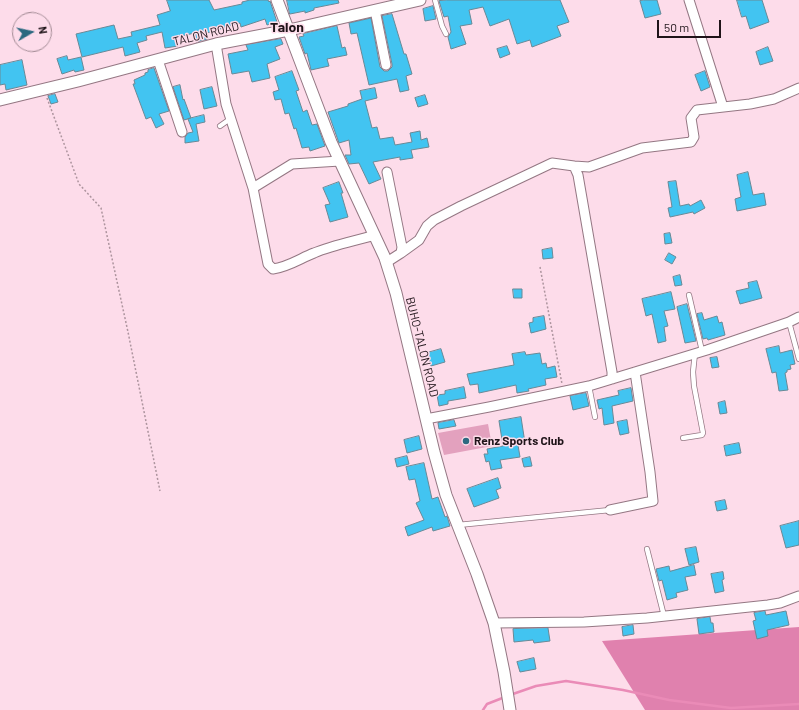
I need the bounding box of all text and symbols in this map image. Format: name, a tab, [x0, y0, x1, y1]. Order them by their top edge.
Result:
north arrow	[12, 12, 52, 52]
scale bar	[659, 12, 723, 38]
street label: TALON ROAD	[171, 19, 241, 49]
district label: Talon	[270, 19, 304, 35]
text: 50 m	[664, 20, 689, 34]
text: N	[36, 26, 50, 35]
street label: BUHO-TALON ROAD	[403, 296, 441, 398]
place label: Renz Sports Club	[474, 434, 564, 448]
marker: Renz Sports Club	[461, 436, 471, 446]

